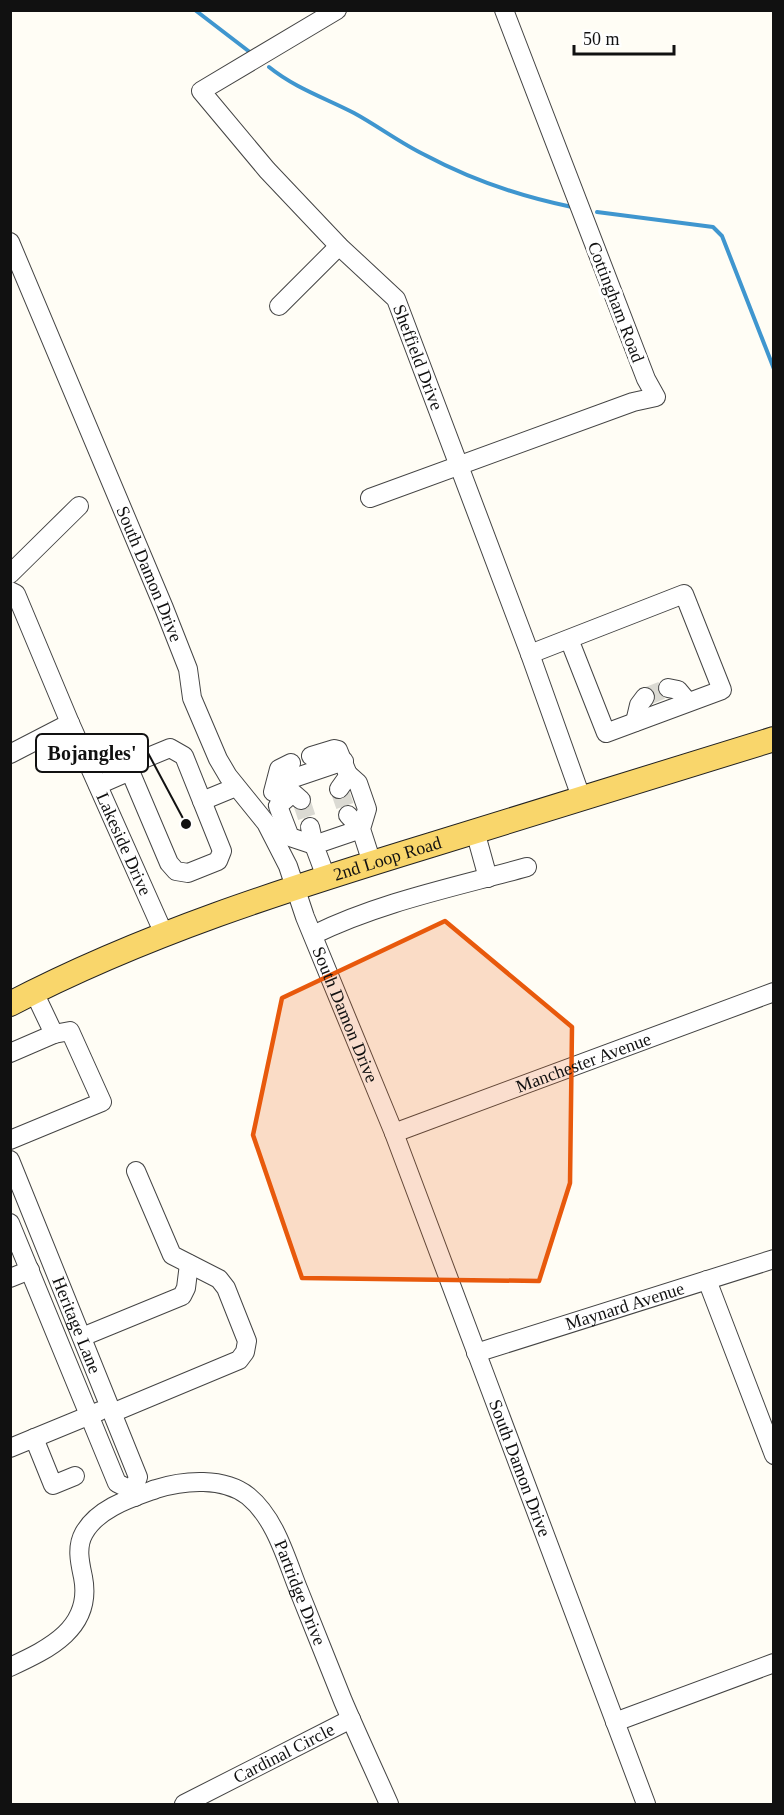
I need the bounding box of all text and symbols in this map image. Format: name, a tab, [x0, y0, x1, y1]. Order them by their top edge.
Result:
scale bar	[574, 18, 674, 56]
text: 50 m	[583, 29, 620, 49]
street label: Cottingham Road	[584, 239, 648, 365]
street label: Sheffield Drive	[389, 302, 447, 413]
street label: South Damon Drive	[112, 503, 186, 645]
callout: Bojangles'	[36, 734, 148, 772]
text: Bojangles'	[48, 742, 136, 765]
street label: Lakeside Drive	[92, 789, 156, 899]
street label: 2nd Loop Road	[331, 832, 444, 885]
street label: South Damon Drive	[308, 944, 382, 1085]
street label: Manchester Avenue	[513, 1029, 654, 1097]
street label: Heritage Lane	[48, 1274, 105, 1376]
street label: Maynard Avenue	[563, 1278, 687, 1334]
street label: South Damon Drive	[485, 1397, 555, 1540]
street label: Partridge Drive	[270, 1537, 330, 1648]
street label: Cardinal Circle	[230, 1719, 338, 1787]

